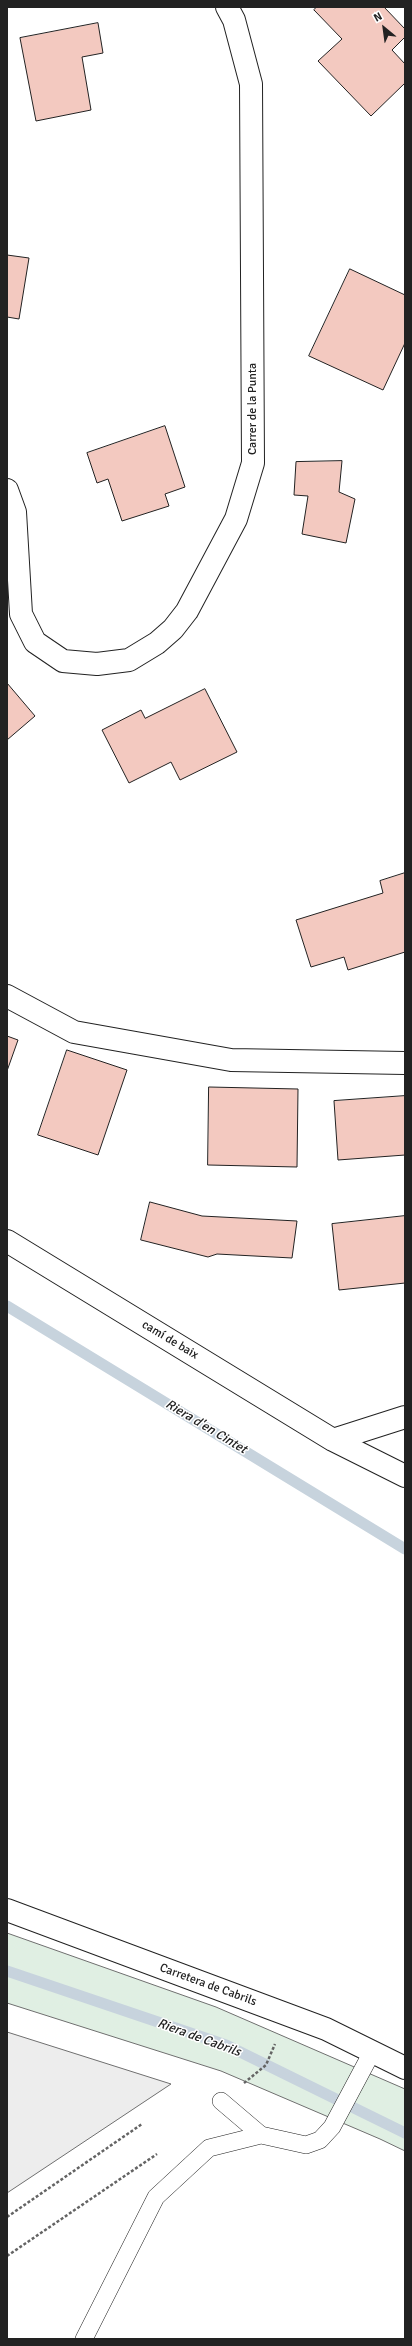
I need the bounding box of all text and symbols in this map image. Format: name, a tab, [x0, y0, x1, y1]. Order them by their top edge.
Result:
north arrow	[364, 8, 404, 48]
text: N	[371, 10, 384, 25]
street label: Carrer de la Punta	[246, 363, 260, 455]
street label: camí de baix	[139, 1318, 201, 1362]
water label: Riera d'en Cintet	[163, 1397, 249, 1457]
street label: Carretera de Cabrils	[158, 1961, 258, 2009]
water label: Riera de Cabrils	[155, 2016, 243, 2060]

